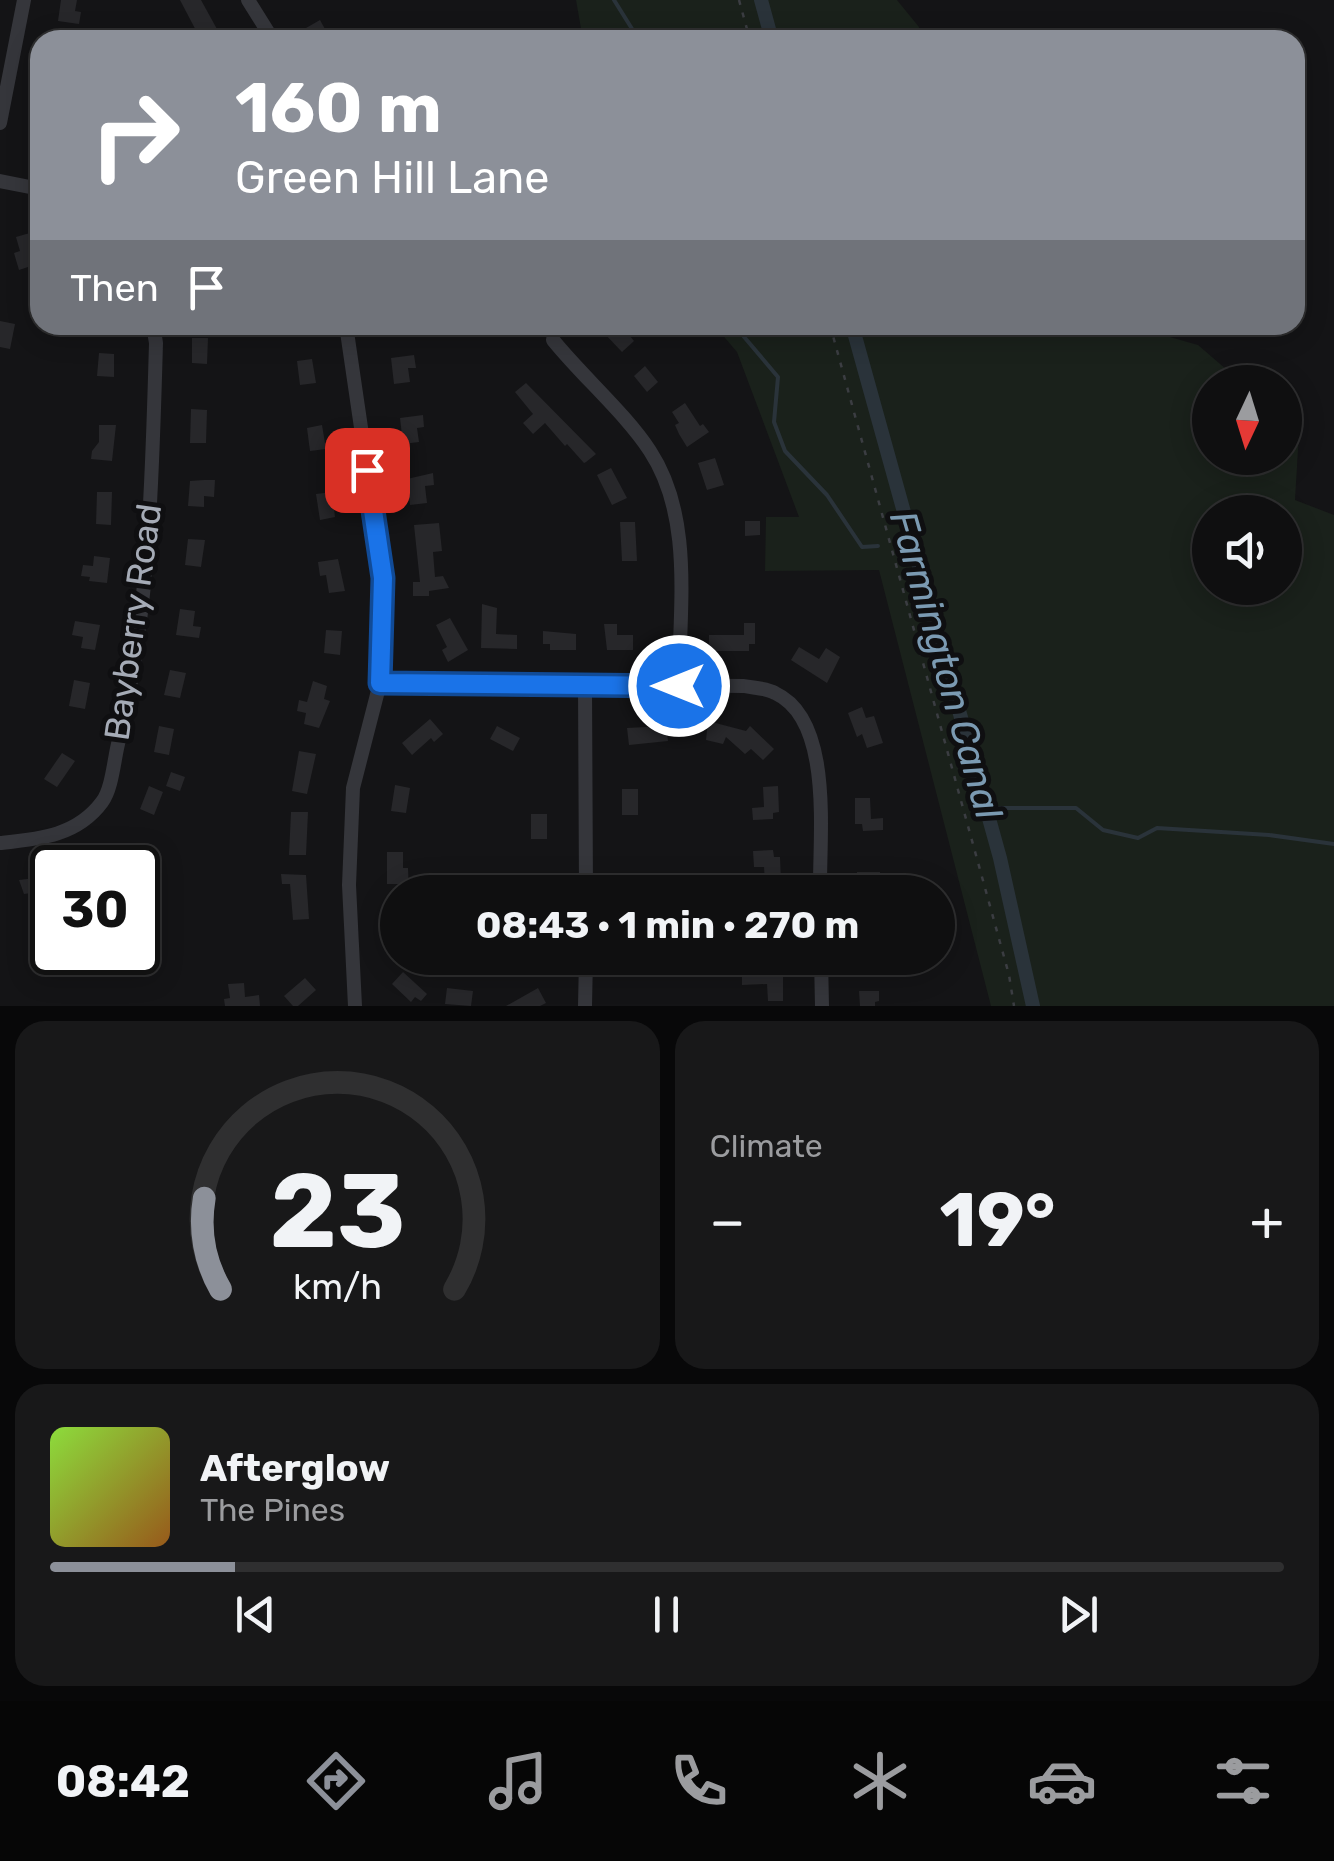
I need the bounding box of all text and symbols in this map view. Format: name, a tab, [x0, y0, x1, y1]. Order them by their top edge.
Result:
text: 160 m	[235, 67, 442, 150]
icon: right	[70, 70, 200, 200]
text: Green Hill Lane	[235, 151, 550, 204]
icon: arrive	[179, 260, 234, 315]
text: Then	[70, 265, 159, 311]
north arrow	[1192, 365, 1302, 475]
map controls	[1192, 365, 1302, 605]
pin	[325, 428, 410, 513]
icon: arrive	[340, 443, 395, 498]
button: sound	[1192, 495, 1302, 605]
street label: Bayberry Road	[96, 501, 170, 743]
water label: Farmington Canal	[880, 505, 1012, 825]
position arrow	[627, 634, 731, 738]
speed limit sign: 30	[30, 845, 160, 975]
text: 08:43 · 1 min · 270 m	[476, 902, 859, 948]
text: Climate	[710, 1127, 823, 1165]
text: 23	[269, 1150, 405, 1273]
text: 19°	[939, 1176, 1056, 1265]
text: −	[710, 1189, 745, 1254]
text: +	[1250, 1189, 1284, 1254]
text: km/h	[293, 1266, 382, 1308]
text: Afterglow	[200, 1445, 390, 1491]
text: The Pines	[200, 1491, 345, 1529]
icon: previous	[228, 1587, 283, 1642]
icon: pause	[639, 1587, 694, 1642]
icon: next	[1051, 1587, 1106, 1642]
icon: directions	[301, 1746, 371, 1816]
icon: music	[483, 1746, 553, 1816]
icon: phone	[664, 1746, 734, 1816]
icon: climate	[845, 1746, 915, 1816]
icon: car	[1027, 1746, 1097, 1816]
icon: filters	[1208, 1746, 1278, 1816]
text: 08:42	[56, 1755, 190, 1808]

